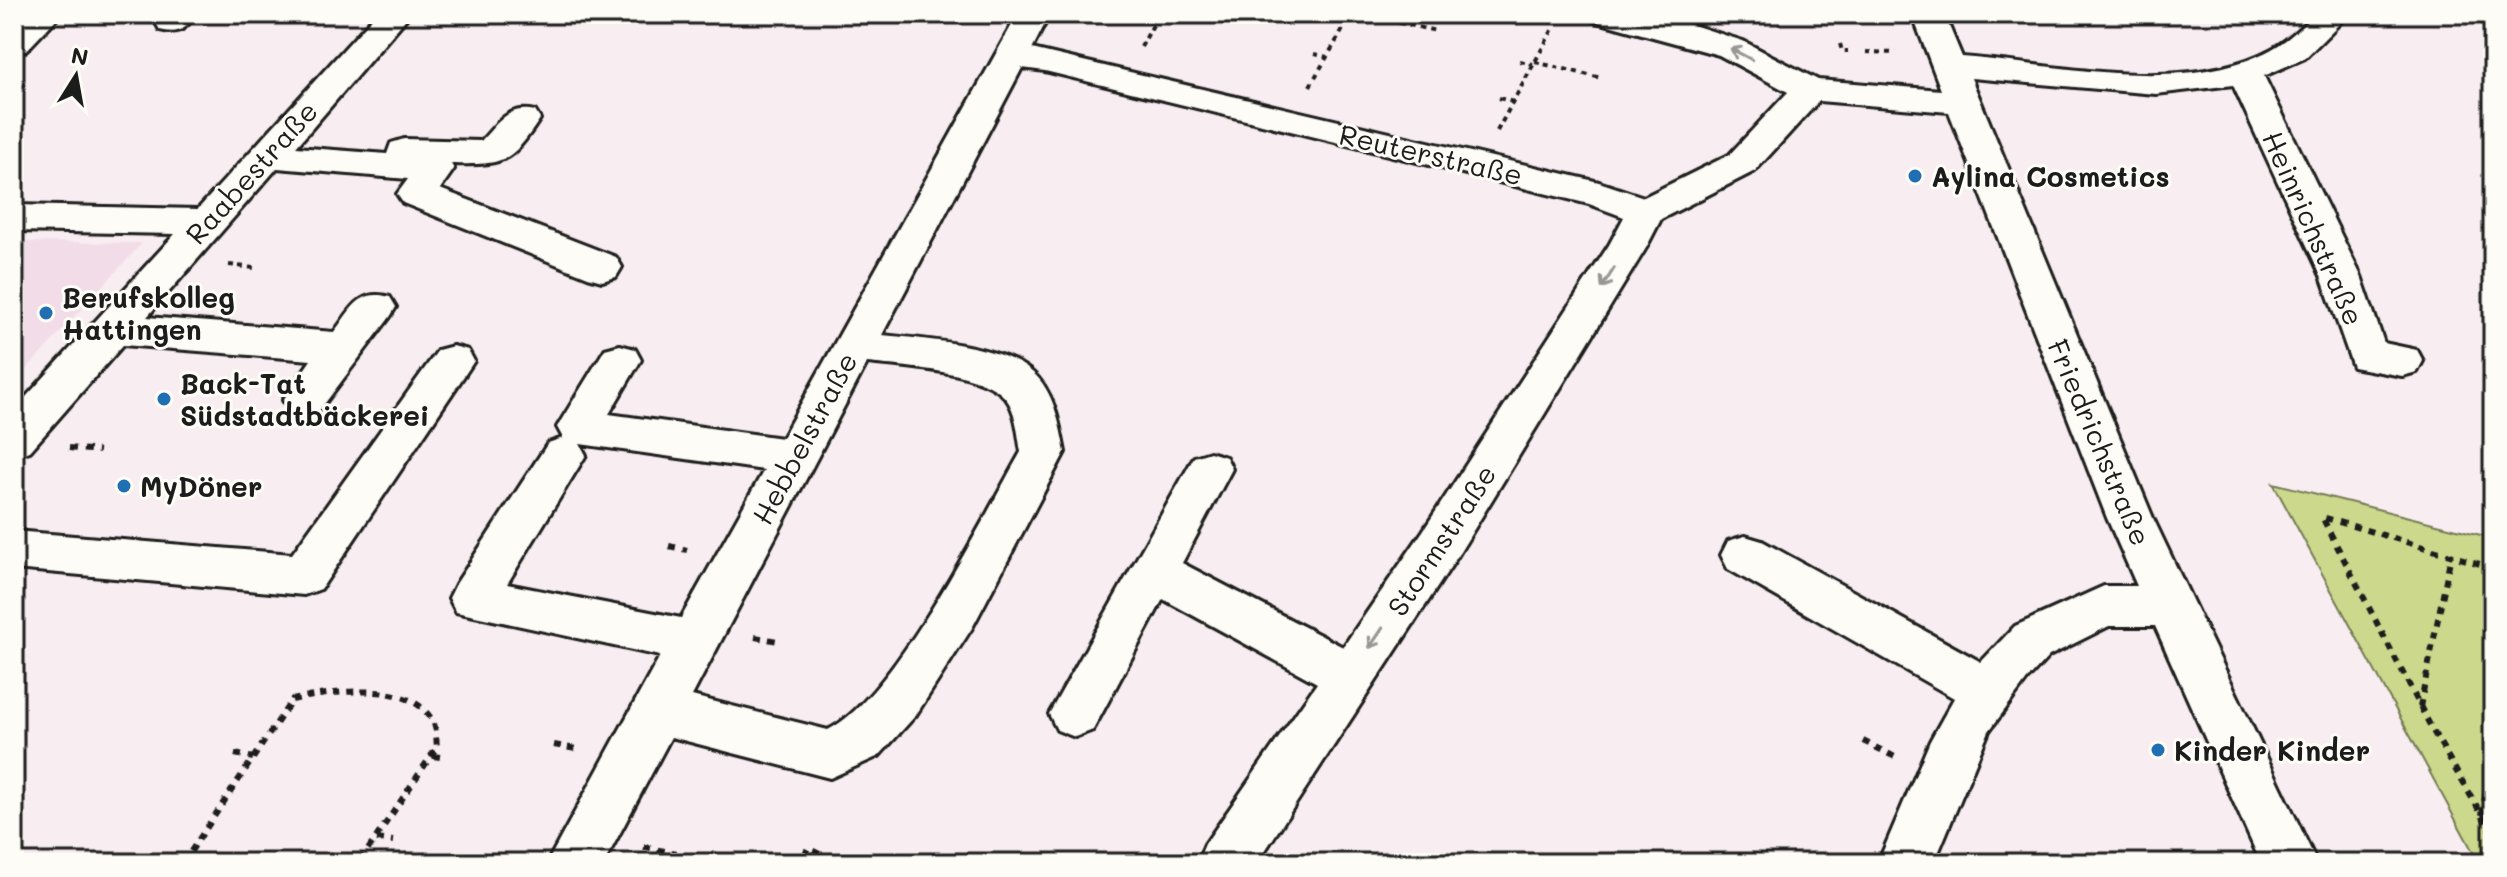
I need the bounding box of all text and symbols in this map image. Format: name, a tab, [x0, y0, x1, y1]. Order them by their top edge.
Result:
north arrow	[36, 36, 116, 116]
text: N	[69, 40, 91, 72]
one-way arrow	[1730, 45, 1753, 61]
street label: Raabestraße	[177, 93, 325, 251]
street label: Reuterstraße	[1336, 115, 1526, 193]
street label: Heinrichstraße	[2255, 125, 2373, 331]
place label: Aylina Cosmetics	[1931, 158, 2170, 195]
marker: Aylina Cosmetics	[1906, 167, 1924, 185]
one-way arrow	[1599, 266, 1615, 289]
place label: Berufskolleg Hattingen	[62, 279, 235, 347]
marker: Berufskolleg Hattingen	[37, 304, 55, 322]
street label: Friedrichstraße	[2040, 333, 2160, 551]
street label: Hebbelstraße	[744, 346, 864, 530]
place label: Back-Tat Südstadtbäckerei	[180, 365, 429, 433]
marker: Back-Tat Südstadtbäckerei	[155, 390, 173, 408]
street label: Stormstraße	[1379, 457, 1503, 623]
place label: MyDöner	[140, 468, 262, 505]
marker: MyDöner	[115, 477, 133, 495]
one-way arrow	[1368, 627, 1384, 649]
place label: Kinder Kinder	[2174, 732, 2370, 768]
marker: Kinder Kinder	[2149, 741, 2167, 759]

